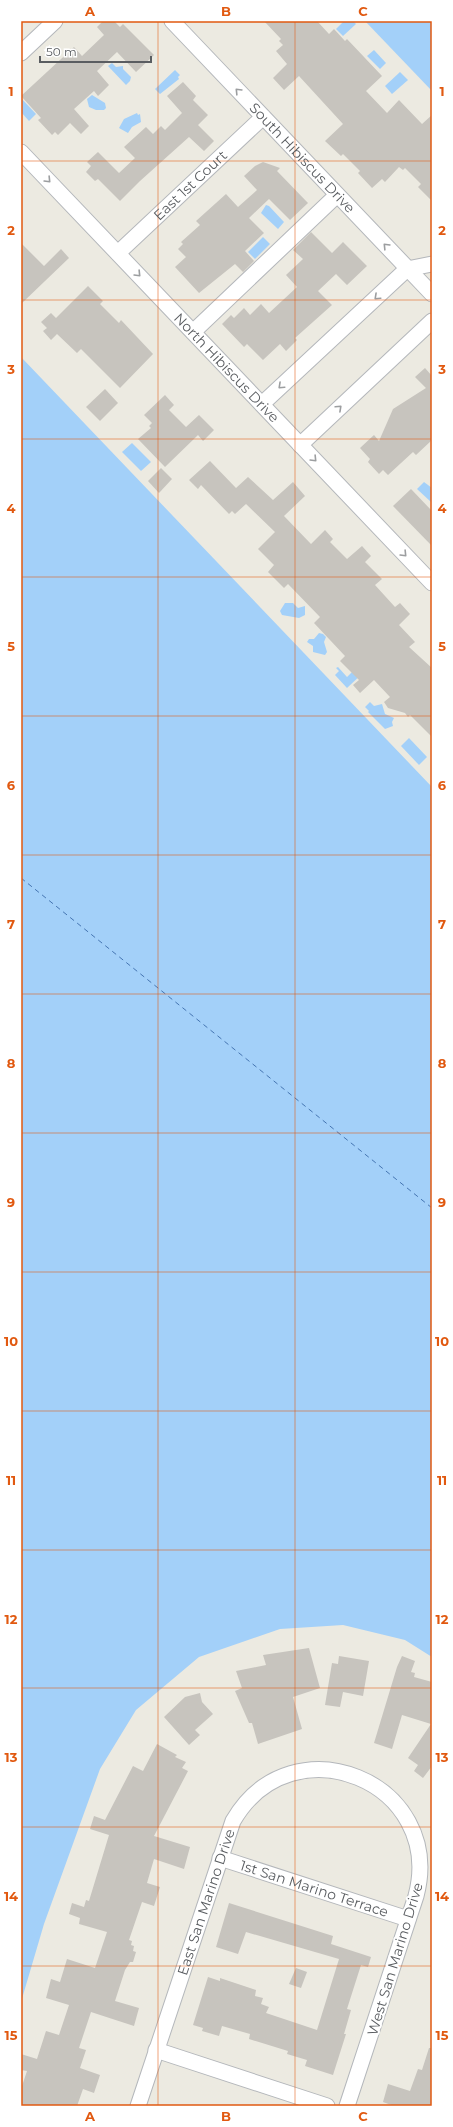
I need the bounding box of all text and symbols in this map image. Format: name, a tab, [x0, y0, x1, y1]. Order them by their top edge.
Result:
text: A	[84, 3, 96, 19]
text: B	[221, 3, 231, 19]
text: C	[358, 3, 368, 19]
scale bar	[40, 38, 151, 64]
text: 50 m	[46, 44, 77, 59]
text: 1	[8, 83, 14, 99]
text: 1	[439, 83, 445, 99]
one-way arrow	[235, 88, 243, 96]
street label: South Hibiscus Drive	[246, 99, 359, 217]
street label: East 1st Court	[150, 146, 231, 224]
one-way arrow	[43, 175, 51, 183]
text: 2	[7, 222, 15, 238]
text: 2	[438, 222, 446, 238]
one-way arrow	[383, 243, 391, 251]
one-way arrow	[133, 269, 140, 277]
one-way arrow	[374, 293, 382, 300]
street label: North Hibiscus Drive	[170, 309, 283, 426]
text: 3	[6, 361, 15, 377]
text: 3	[437, 361, 446, 377]
one-way arrow	[279, 381, 286, 388]
one-way arrow	[334, 406, 342, 413]
one-way arrow	[309, 455, 316, 462]
text: 4	[7, 500, 16, 516]
text: 4	[438, 500, 447, 516]
one-way arrow	[399, 549, 407, 557]
text: 5	[7, 638, 15, 654]
text: 5	[438, 638, 446, 654]
text: 6	[7, 777, 16, 793]
text: 6	[438, 777, 447, 793]
text: 7	[7, 916, 15, 932]
text: 7	[438, 916, 446, 932]
text: 8	[7, 1055, 16, 1071]
text: 8	[438, 1055, 447, 1071]
text: 9	[7, 1194, 15, 1210]
text: 9	[438, 1194, 446, 1210]
text: 10	[4, 1333, 18, 1349]
text: 10	[435, 1333, 449, 1349]
text: 11	[6, 1472, 16, 1488]
text: 11	[437, 1472, 447, 1488]
text: 12	[5, 1611, 18, 1627]
text: 12	[436, 1611, 449, 1627]
text: 13	[5, 1749, 18, 1765]
text: 13	[436, 1749, 449, 1765]
street label: East San Marino Drive	[173, 1826, 239, 1978]
street label: 1st San Marino Terrace	[238, 1856, 391, 1921]
street label: West San Marino Drive	[363, 1880, 427, 2038]
text: 14	[4, 1888, 18, 1904]
text: 14	[435, 1888, 449, 1904]
text: 15	[5, 2027, 18, 2043]
text: 15	[436, 2027, 449, 2043]
text: A	[84, 2108, 96, 2124]
text: B	[221, 2108, 231, 2124]
text: C	[358, 2108, 368, 2124]

